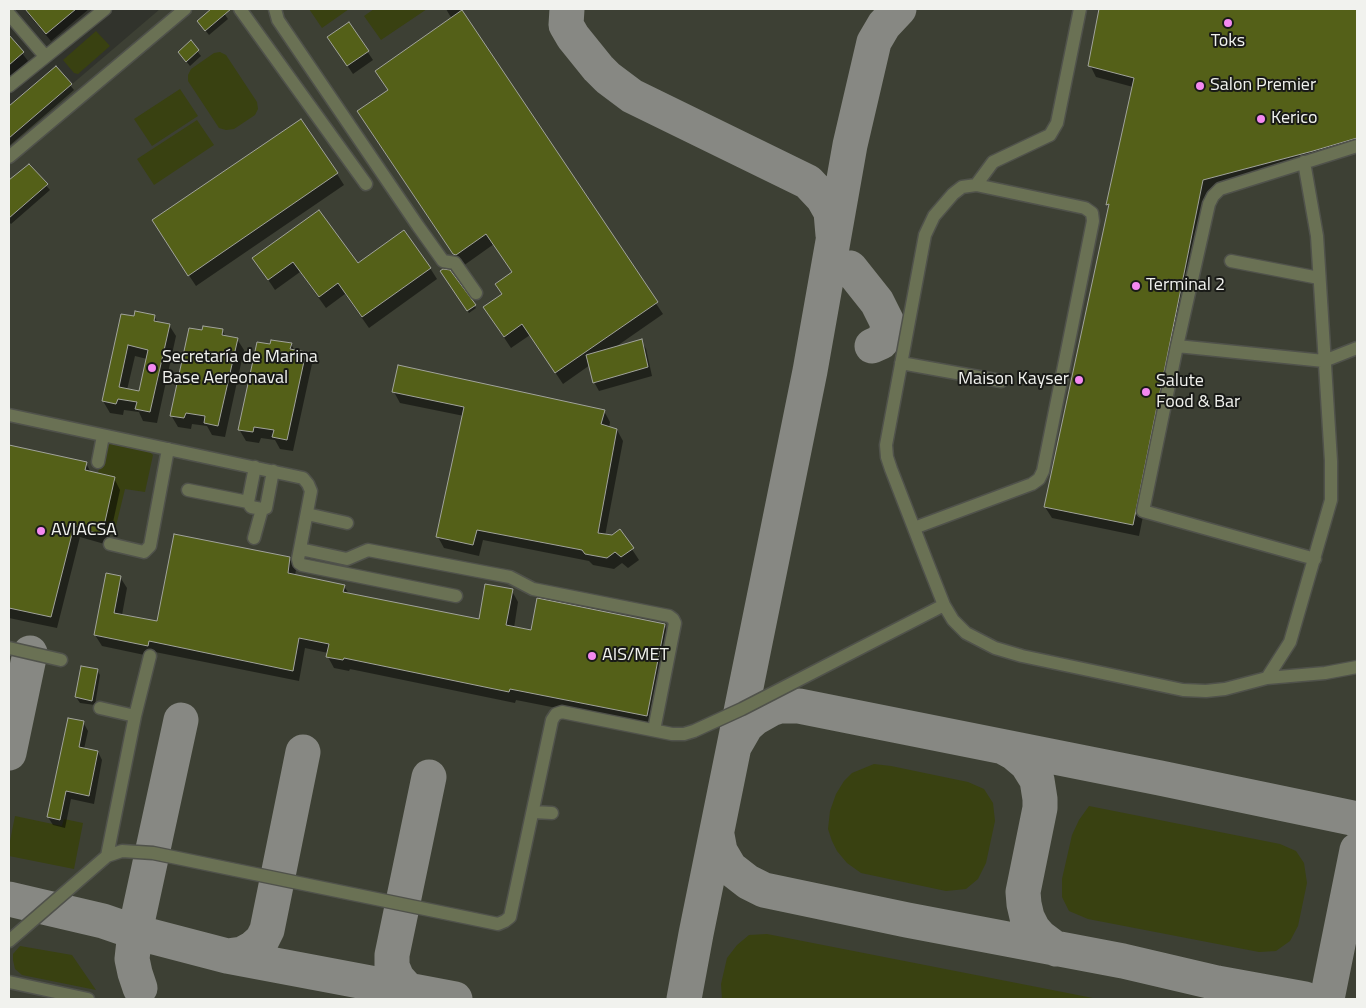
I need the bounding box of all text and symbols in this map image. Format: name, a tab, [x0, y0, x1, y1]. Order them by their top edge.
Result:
marker: Toks	[1222, 17, 1234, 29]
place label: Toks	[1211, 31, 1245, 53]
place label: Salon Premier	[1210, 75, 1316, 97]
marker: Salon Premier	[1194, 80, 1206, 92]
place label: Kerico	[1271, 108, 1317, 130]
marker: Kerico	[1255, 113, 1267, 125]
place label: Terminal 2	[1146, 275, 1225, 297]
marker: Terminal 2	[1130, 280, 1142, 292]
place label: Secretaría de Marina Base Aereonaval	[162, 347, 318, 389]
marker: Secretaría de Marina Base Aereonaval	[146, 362, 158, 374]
place label: Maison Kayser	[958, 369, 1069, 391]
place label: Salute Food & Bar	[1156, 371, 1240, 414]
marker: Maison Kayser	[1073, 374, 1085, 386]
marker: Salute Food & Bar	[1140, 386, 1152, 398]
place label: AVIACSA	[51, 520, 117, 542]
marker: AVIACSA	[35, 525, 47, 537]
place label: AIS/MET	[602, 645, 669, 667]
marker: AIS/MET	[586, 650, 598, 662]

